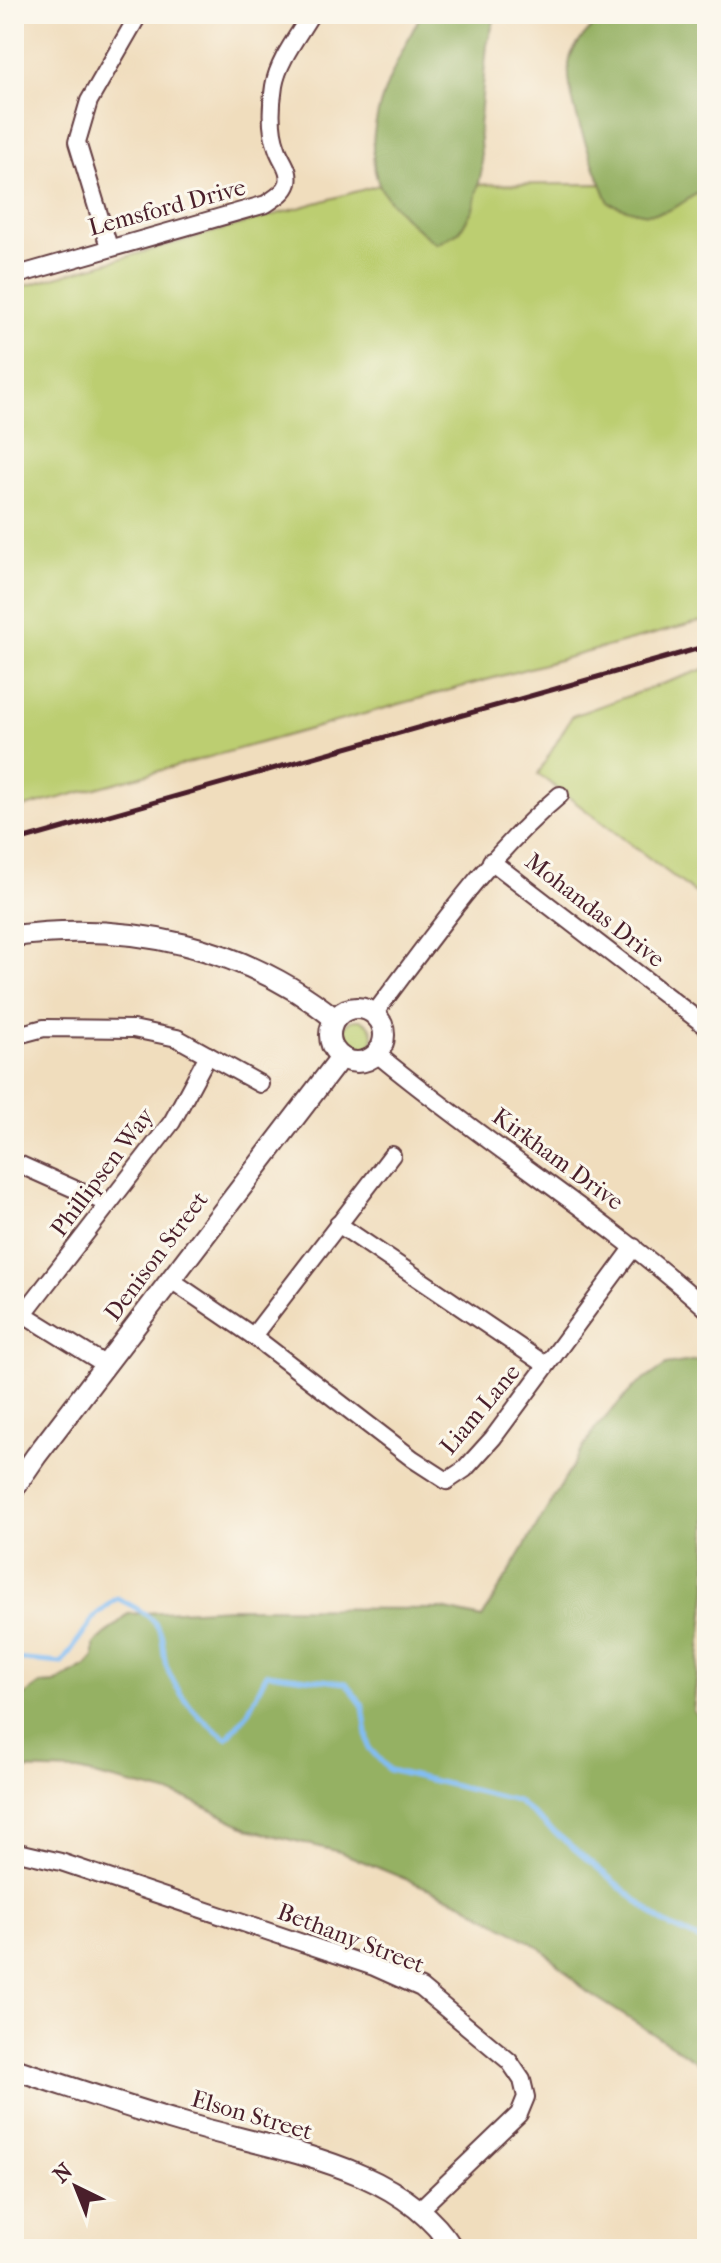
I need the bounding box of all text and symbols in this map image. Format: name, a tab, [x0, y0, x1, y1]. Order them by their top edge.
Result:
street label: Lemsford Drive	[85, 173, 249, 241]
street label: Mohandas Drive	[520, 847, 670, 973]
street label: Phillipsen Way	[45, 1101, 160, 1242]
street label: Kirkham Drive	[487, 1102, 629, 1216]
street label: Denison Street	[98, 1186, 214, 1326]
street label: Liam Lane	[434, 1358, 526, 1460]
street label: Bethany Street	[274, 1897, 429, 1979]
street label: Elson Street	[188, 2084, 316, 2146]
north arrow	[36, 2147, 116, 2227]
text: N	[48, 2158, 78, 2188]

